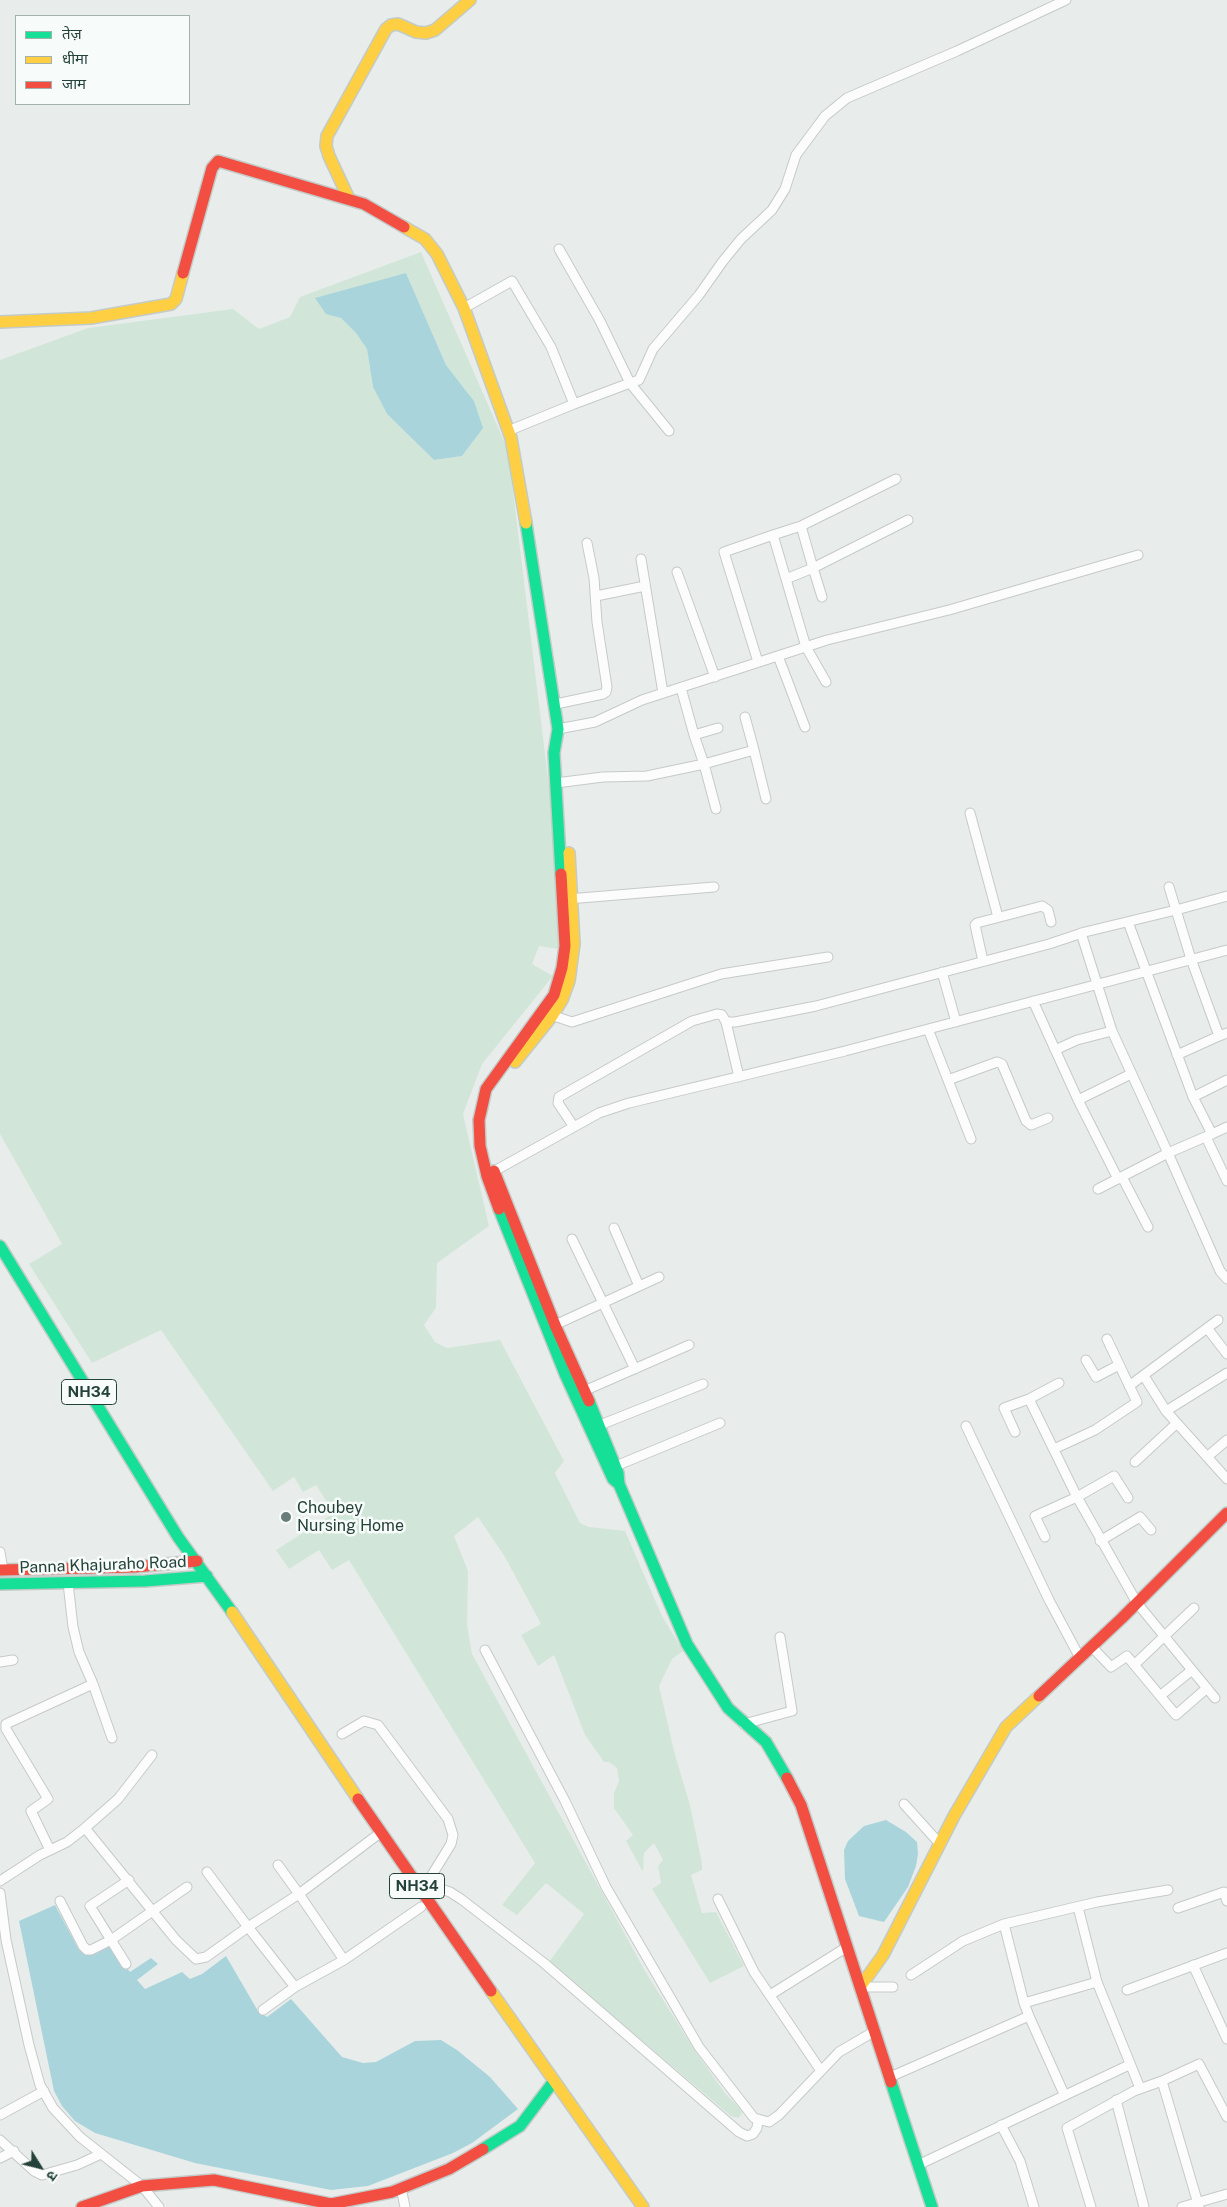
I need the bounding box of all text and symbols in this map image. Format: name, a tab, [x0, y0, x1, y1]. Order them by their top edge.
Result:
legend	[15, 15, 190, 105]
text: तेज़	[62, 25, 82, 42]
text: धीमा	[62, 50, 88, 67]
text: जाम	[62, 75, 86, 92]
road number: NH34	[62, 1380, 116, 1404]
place label: Choubey Nursing Home	[297, 1498, 404, 1536]
marker: Choubey Nursing Home	[279, 1510, 293, 1524]
street label: Panna Khajuraho Road	[19, 1552, 187, 1578]
road number: NH34	[390, 1874, 444, 1898]
north arrow	[15, 2142, 65, 2192]
text: उ	[43, 2168, 61, 2184]

